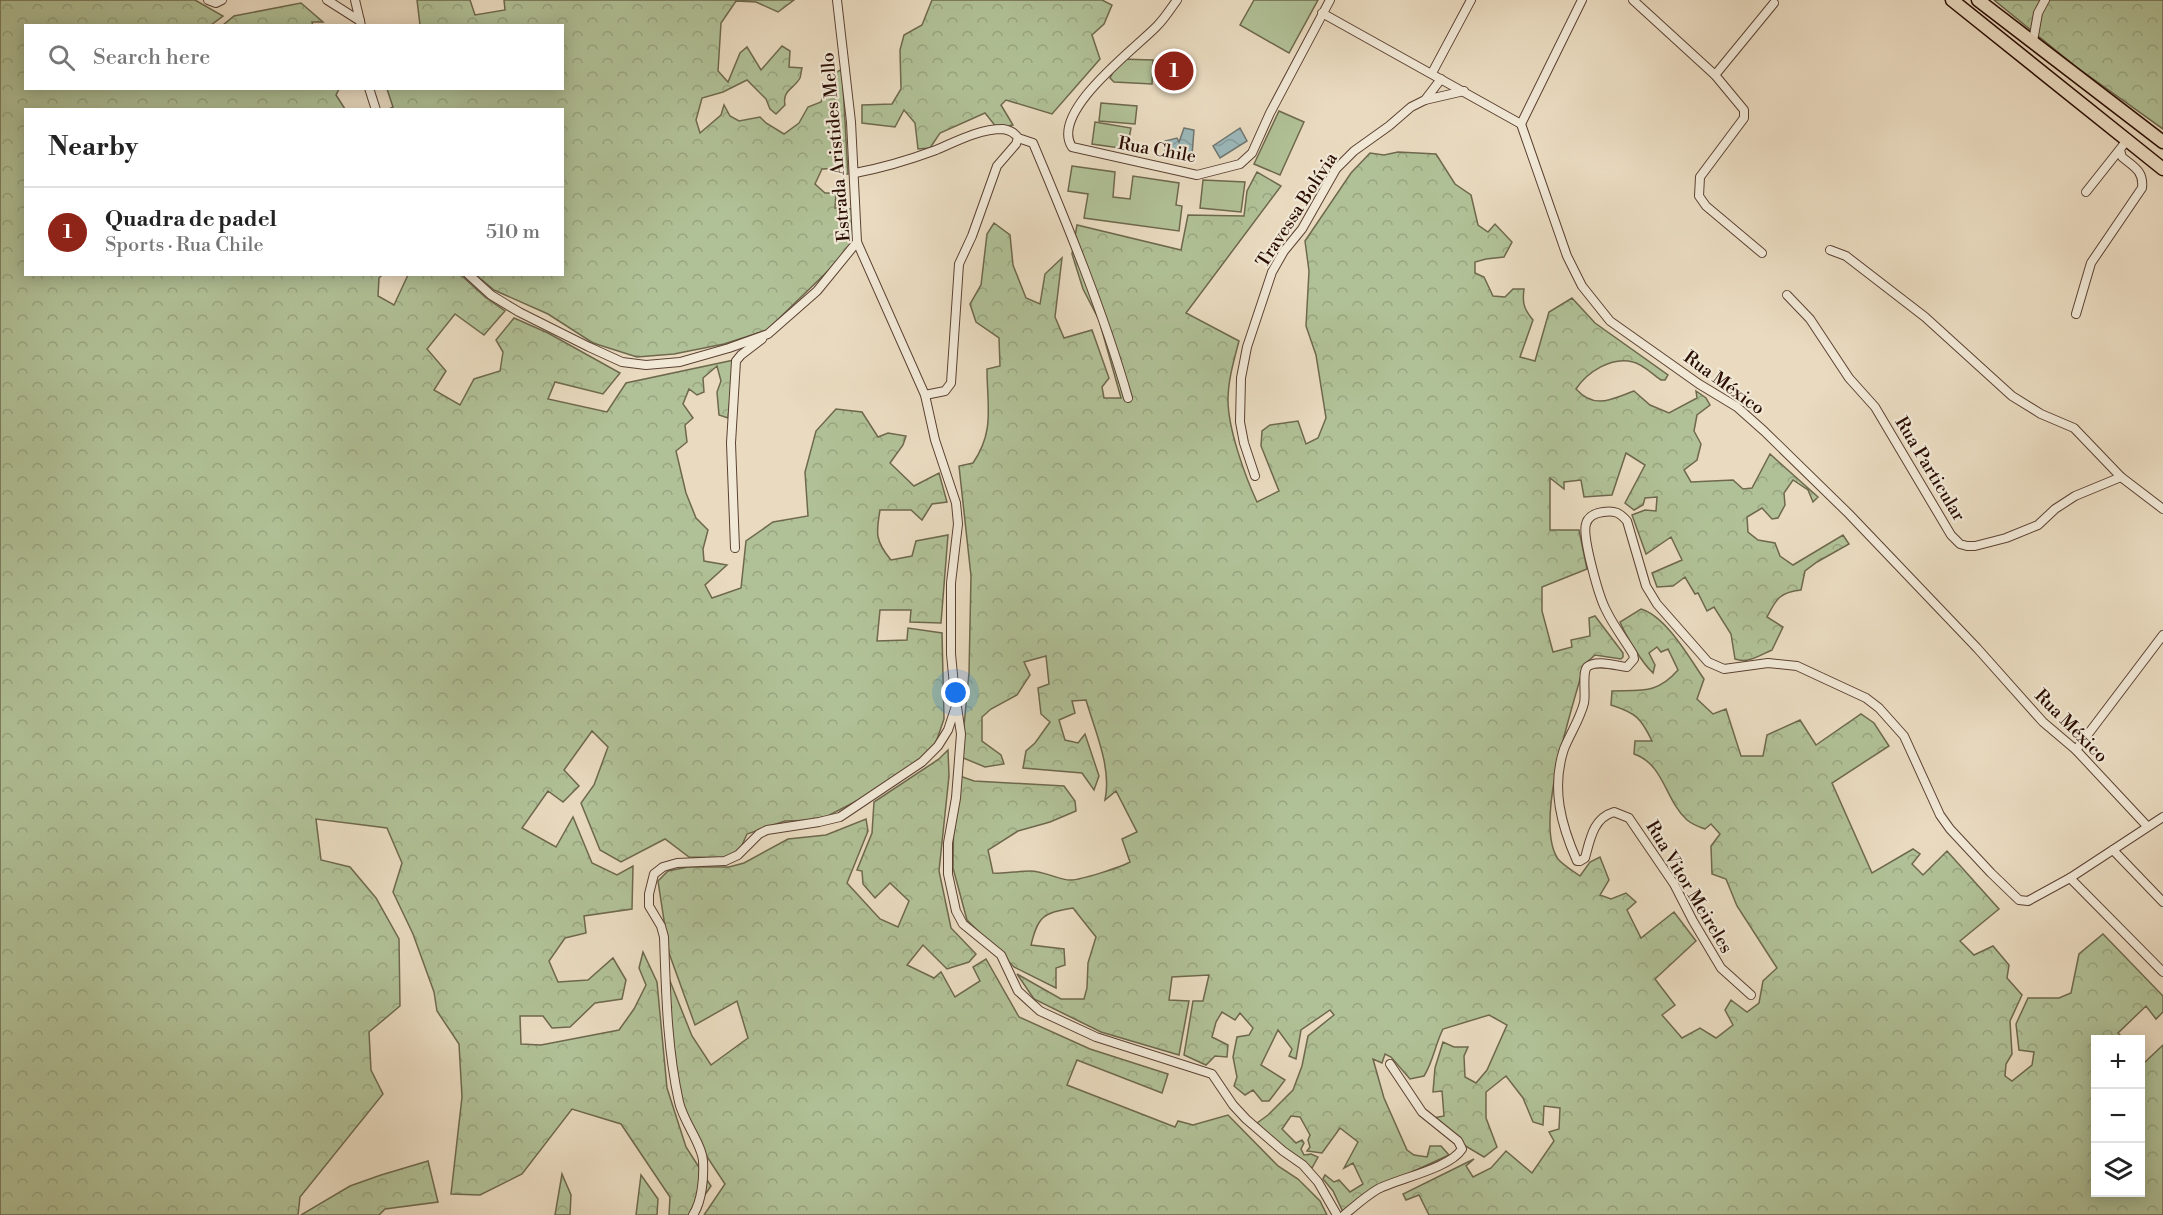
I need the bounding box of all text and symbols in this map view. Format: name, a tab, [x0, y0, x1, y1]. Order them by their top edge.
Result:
search box	[24, 24, 564, 90]
icon: search	[45, 41, 78, 74]
text: Search here	[93, 44, 210, 71]
pin: 1	[1154, 48, 1194, 94]
street label: Estrada Aristides Mello	[816, 51, 856, 243]
text: Nearby	[48, 131, 138, 163]
street label: Rua Chile	[1116, 132, 1198, 168]
street label: Travessa Bolívia	[1251, 147, 1343, 272]
text: Quadra de padel	[105, 206, 277, 233]
text: 1	[63, 220, 72, 245]
text: 510 m	[486, 220, 540, 245]
text: Sports · Rua Chile	[105, 233, 264, 258]
street label: Rua México	[1679, 346, 1769, 420]
street label: Rua Particular	[1890, 412, 1970, 526]
your location	[941, 678, 970, 707]
street label: Rua México	[2029, 684, 2113, 768]
street label: Rua Vitor Meireles	[1640, 816, 1738, 958]
map controls	[2091, 1035, 2145, 1197]
button: +	[2091, 1035, 2145, 1089]
button: −	[2091, 1089, 2145, 1143]
button: layers	[2091, 1143, 2145, 1197]

